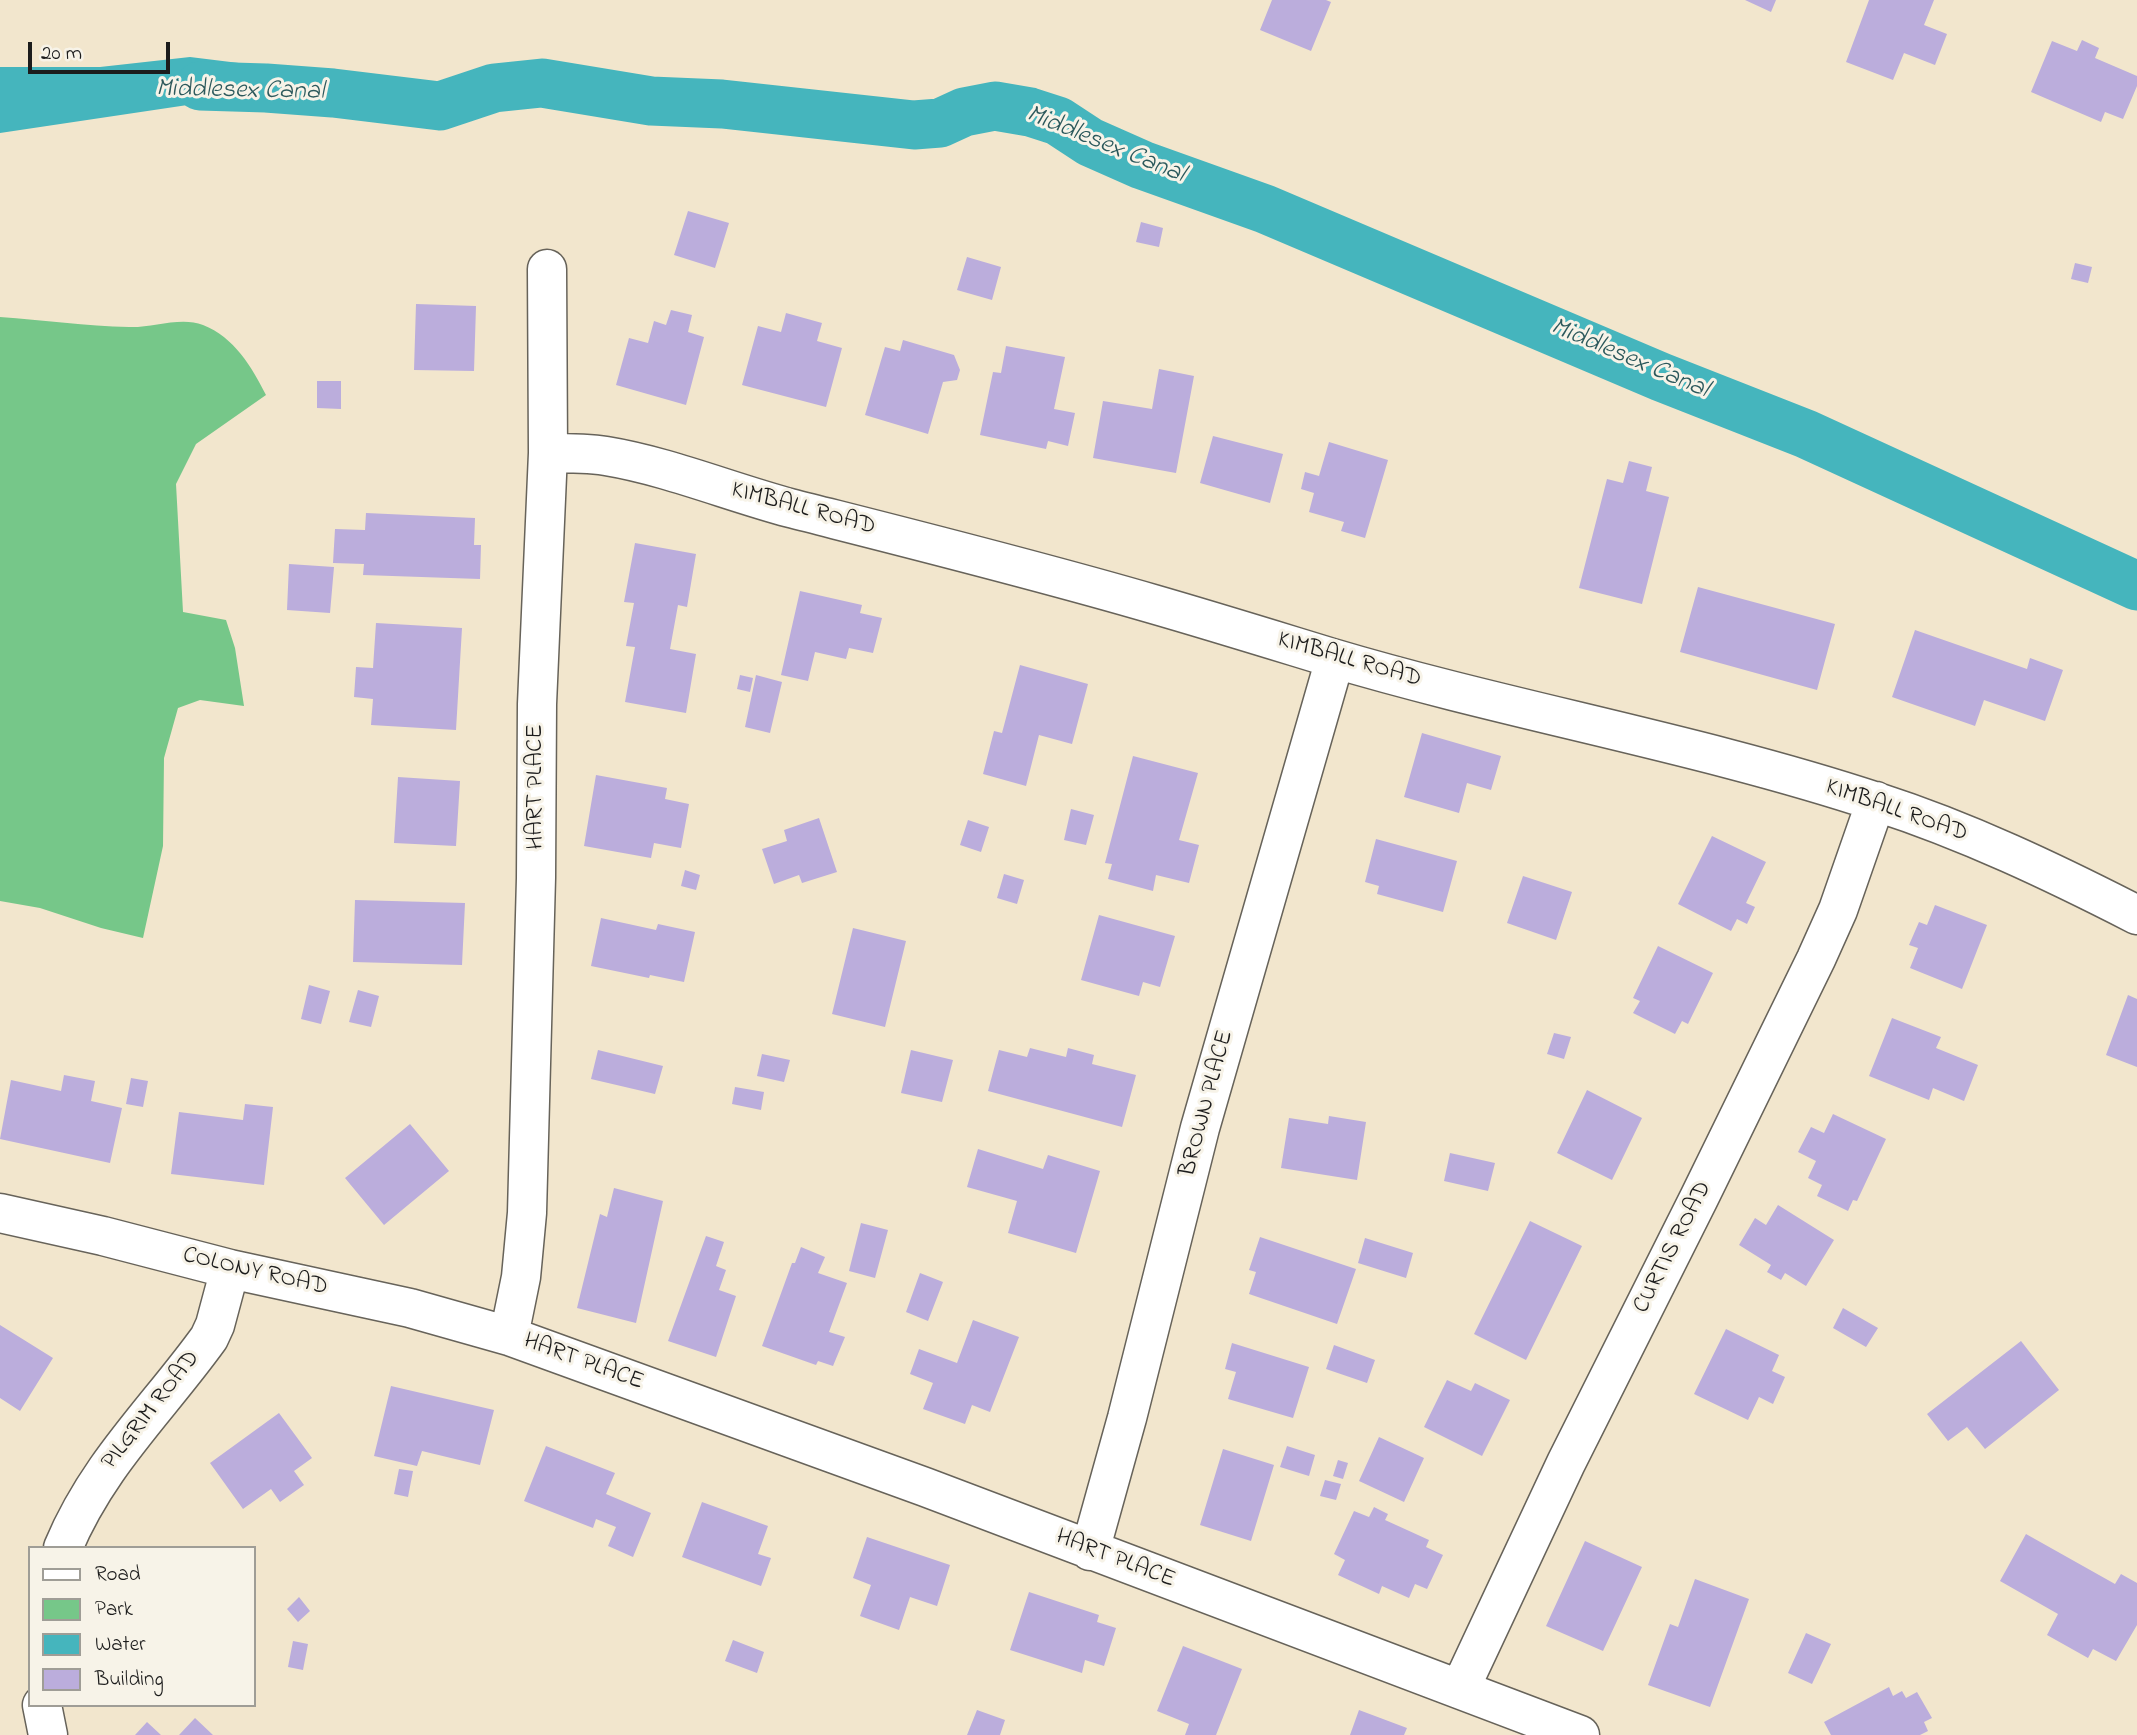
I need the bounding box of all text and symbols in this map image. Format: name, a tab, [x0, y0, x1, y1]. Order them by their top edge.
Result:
scale bar	[32, 28, 173, 72]
text: 20 m	[41, 39, 82, 69]
water label: Middlesex Canal	[156, 75, 324, 109]
water label: Middlesex Canal	[1021, 100, 1189, 192]
water label: Middlesex Canal	[1545, 313, 1713, 407]
street label: KIMBALL ROAD	[728, 477, 878, 543]
street label: KIMBALL ROAD	[1274, 627, 1424, 695]
street label: HART PLACE	[523, 724, 551, 850]
street label: KIMBALL ROAD	[1821, 774, 1971, 850]
street label: BROWN PLACE	[1175, 1028, 1241, 1180]
street label: CURTIS ROAD	[1628, 1177, 1720, 1319]
street label: COLONY ROAD	[180, 1242, 330, 1304]
street label: HART PLACE	[519, 1328, 647, 1398]
street label: PILGRIM ROAD	[97, 1346, 207, 1476]
street label: HART PLACE	[1051, 1524, 1179, 1596]
legend	[28, 1546, 256, 1707]
text: Road	[95, 1560, 141, 1590]
text: Park	[95, 1595, 133, 1625]
text: Water	[95, 1630, 146, 1660]
text: Building	[95, 1665, 164, 1695]

